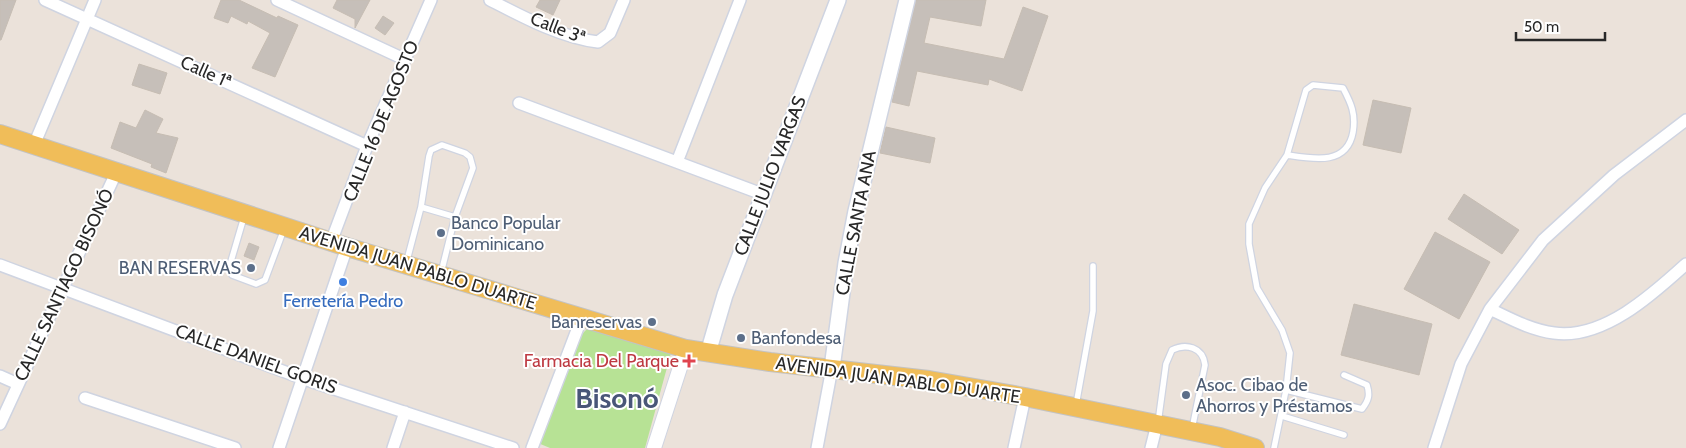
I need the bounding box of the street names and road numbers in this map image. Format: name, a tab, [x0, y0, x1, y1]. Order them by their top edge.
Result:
street label: Calle 3ª	[527, 7, 589, 49]
street label: CALLE 16 DE AGOSTO	[339, 37, 423, 205]
street label: Calle 1ª	[177, 51, 235, 93]
street label: CALLE JULIO VARGAS	[729, 93, 811, 259]
street label: CALLE SANTA ANA	[831, 149, 881, 297]
street label: CALLE SANTIAGO BISONÓ	[10, 185, 118, 385]
street label: AVENIDA JUAN PABLO DUARTE	[297, 221, 539, 315]
street label: CALLE DANIEL GORIS	[172, 320, 340, 398]
street label: AVENIDA JUAN PABLO DUARTE	[774, 352, 1022, 408]

